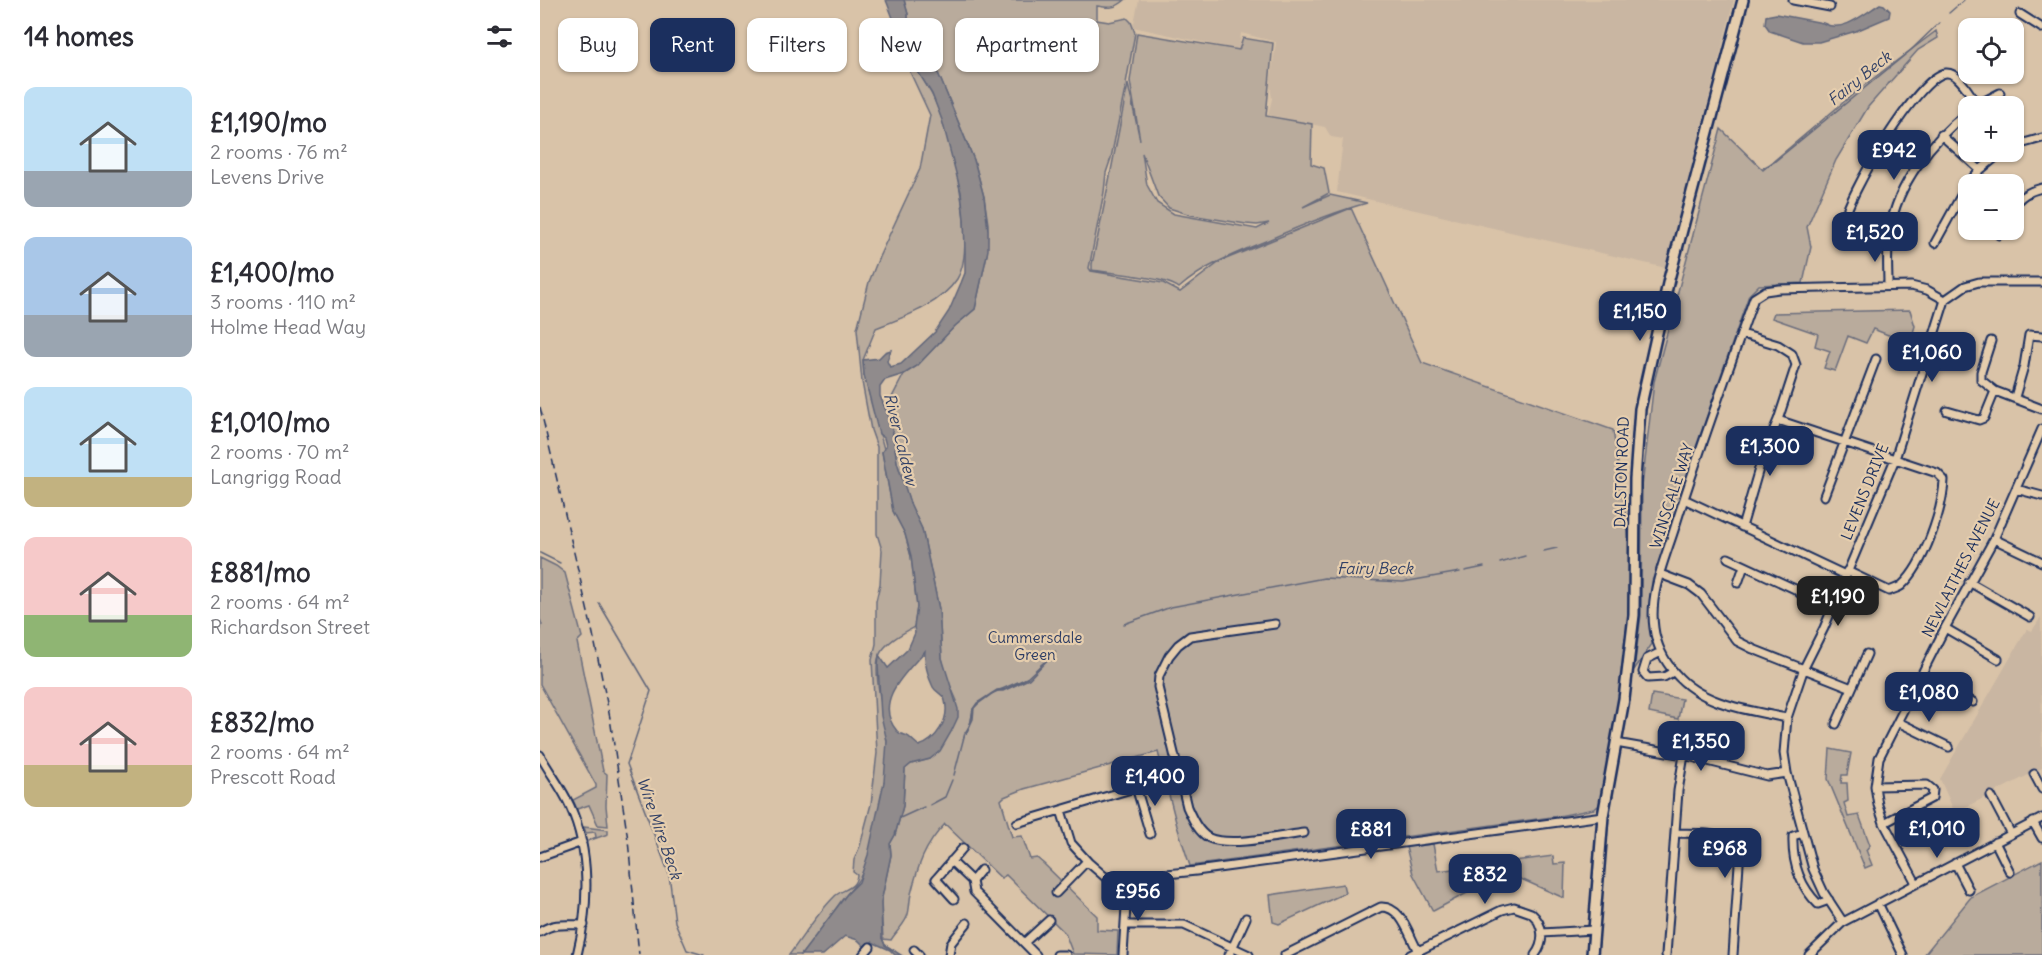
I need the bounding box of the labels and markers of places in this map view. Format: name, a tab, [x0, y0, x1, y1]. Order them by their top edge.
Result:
pin: £942	[1858, 130, 1930, 181]
pin: £1,520	[1826, 212, 1924, 263]
pin: £1,150	[1591, 291, 1689, 342]
pin: £1,060	[1883, 332, 1981, 383]
pin: £1,300	[1721, 426, 1819, 477]
pin: £1,190	[1789, 576, 1887, 627]
pin: £1,080	[1880, 672, 1978, 723]
pin: £1,350	[1652, 721, 1750, 772]
pin: £1,400	[1106, 756, 1204, 807]
pin: £1,010	[1888, 808, 1986, 859]
pin: £881	[1335, 809, 1407, 860]
pin: £968	[1689, 828, 1761, 879]
pin: £832	[1449, 854, 1521, 905]
pin: £956	[1102, 871, 1174, 922]

